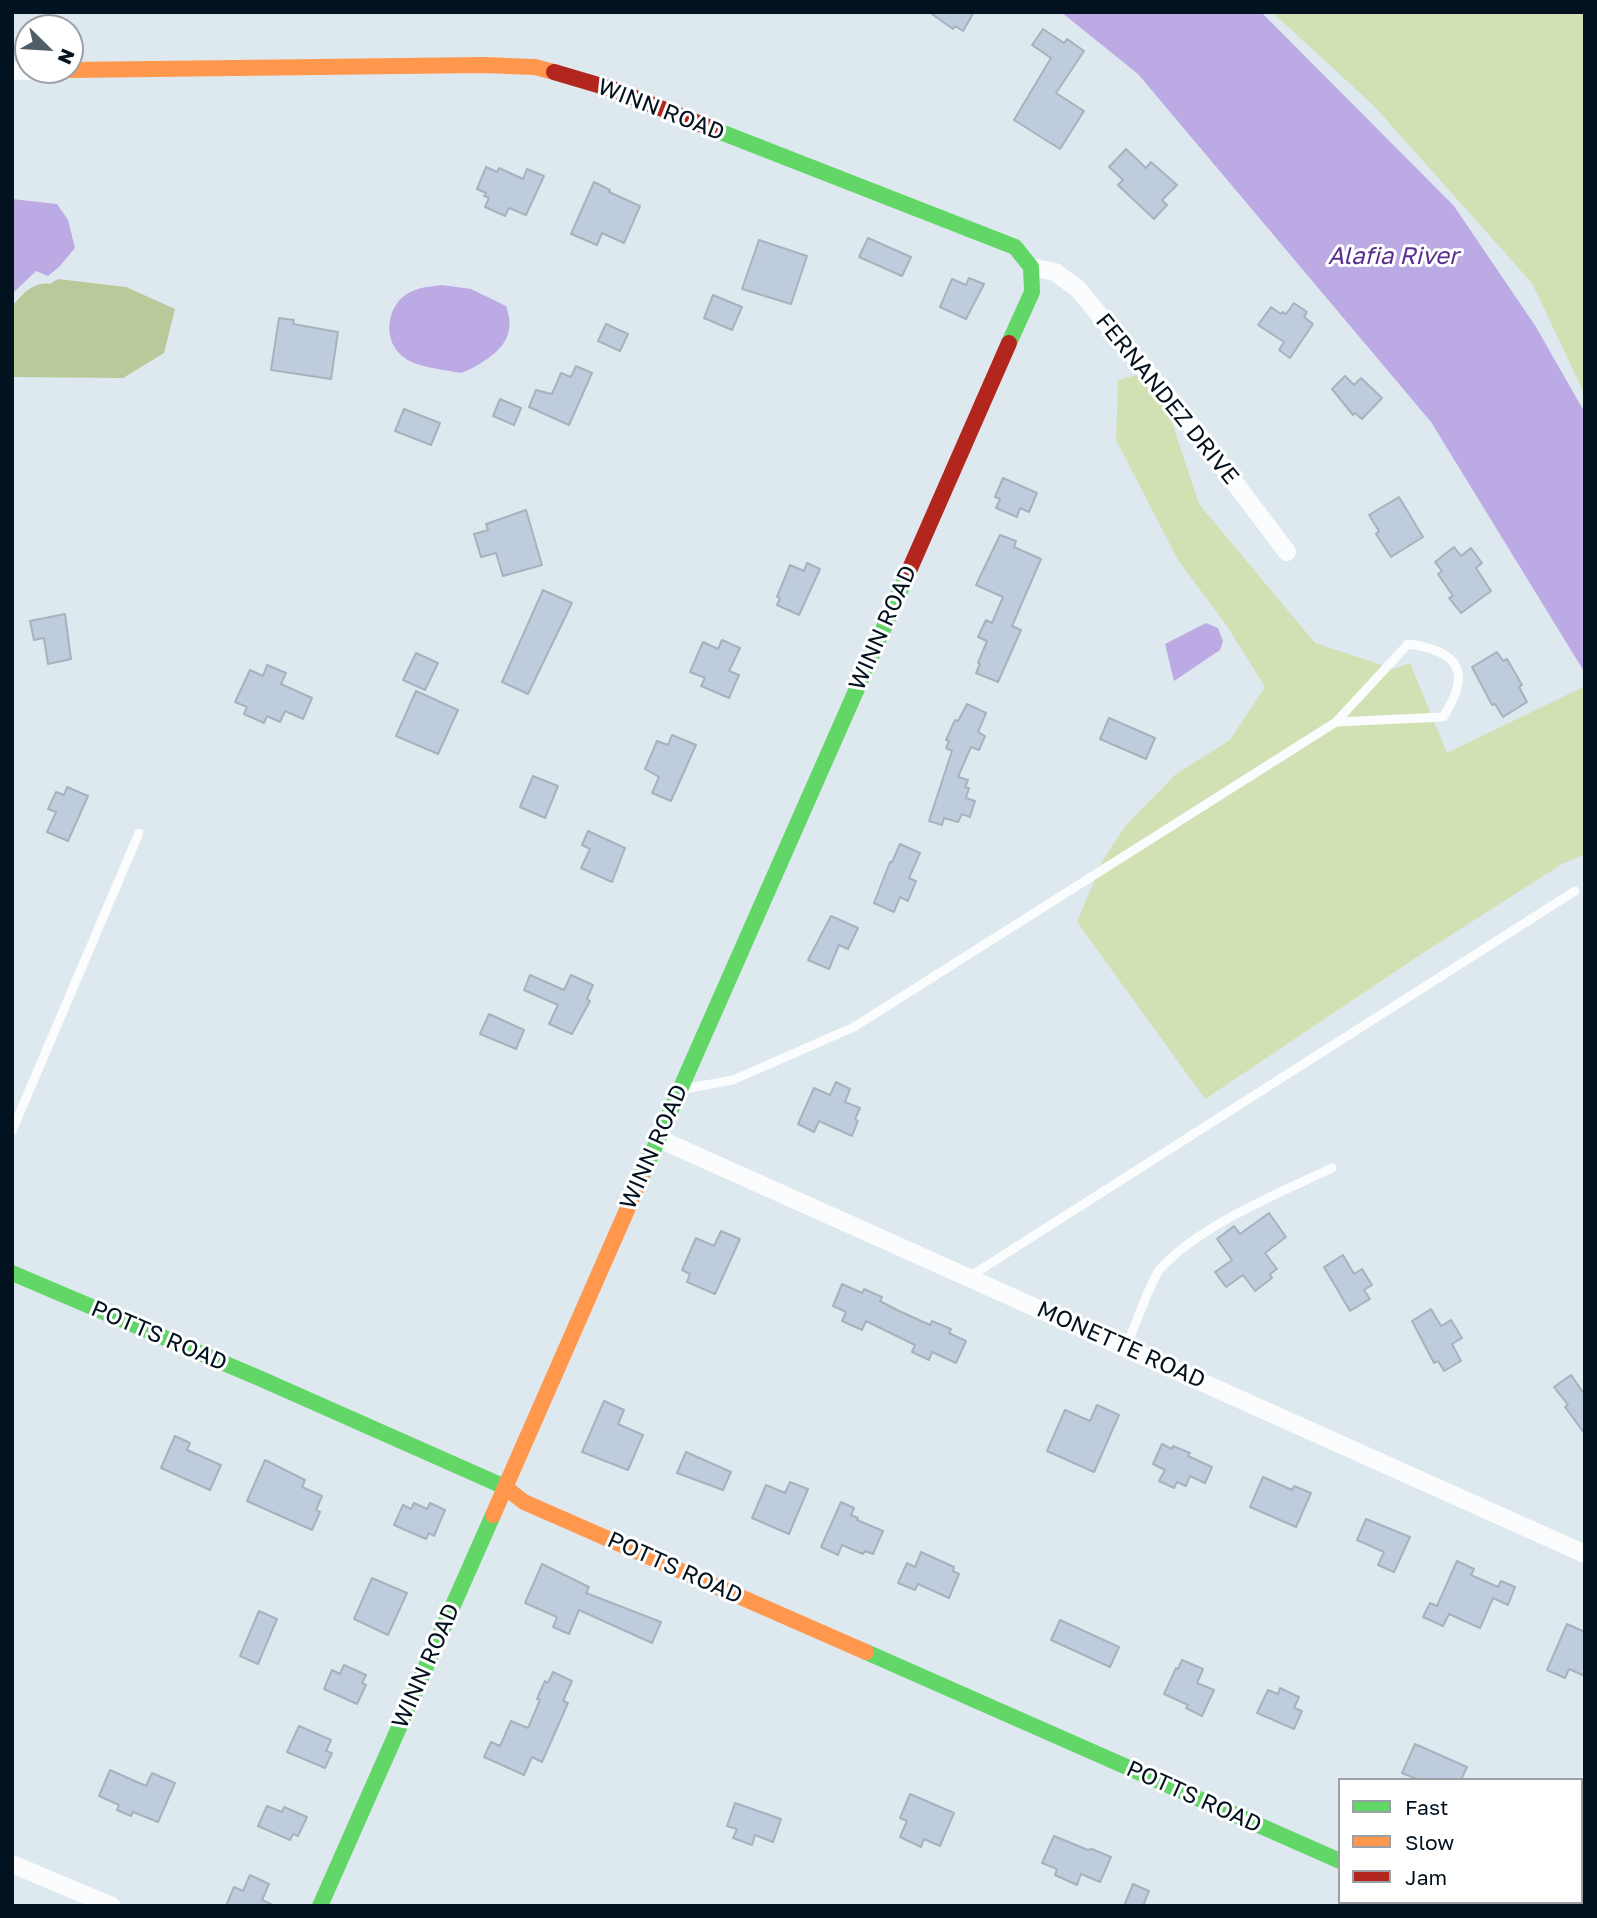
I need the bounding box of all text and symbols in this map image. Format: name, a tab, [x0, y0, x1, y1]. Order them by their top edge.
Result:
north arrow	[14, 14, 84, 84]
text: N	[53, 46, 80, 68]
street label: WINN ROAD	[594, 73, 728, 147]
water label: Alafia River	[1328, 242, 1458, 270]
street label: FERNANDEZ DRIVE	[1090, 308, 1244, 490]
street label: WINN ROAD	[843, 561, 923, 695]
street label: WINN ROAD	[614, 1080, 694, 1214]
street label: POTTS ROAD	[87, 1295, 231, 1377]
street label: MONETTE ROAD	[1032, 1295, 1210, 1395]
street label: POTTS ROAD	[603, 1526, 747, 1610]
street label: WINN ROAD	[386, 1599, 466, 1733]
street label: POTTS ROAD	[1122, 1755, 1266, 1839]
legend	[1338, 1778, 1583, 1904]
text: Fast	[1405, 1794, 1448, 1820]
text: Slow	[1405, 1829, 1454, 1855]
text: Jam	[1405, 1864, 1447, 1890]

